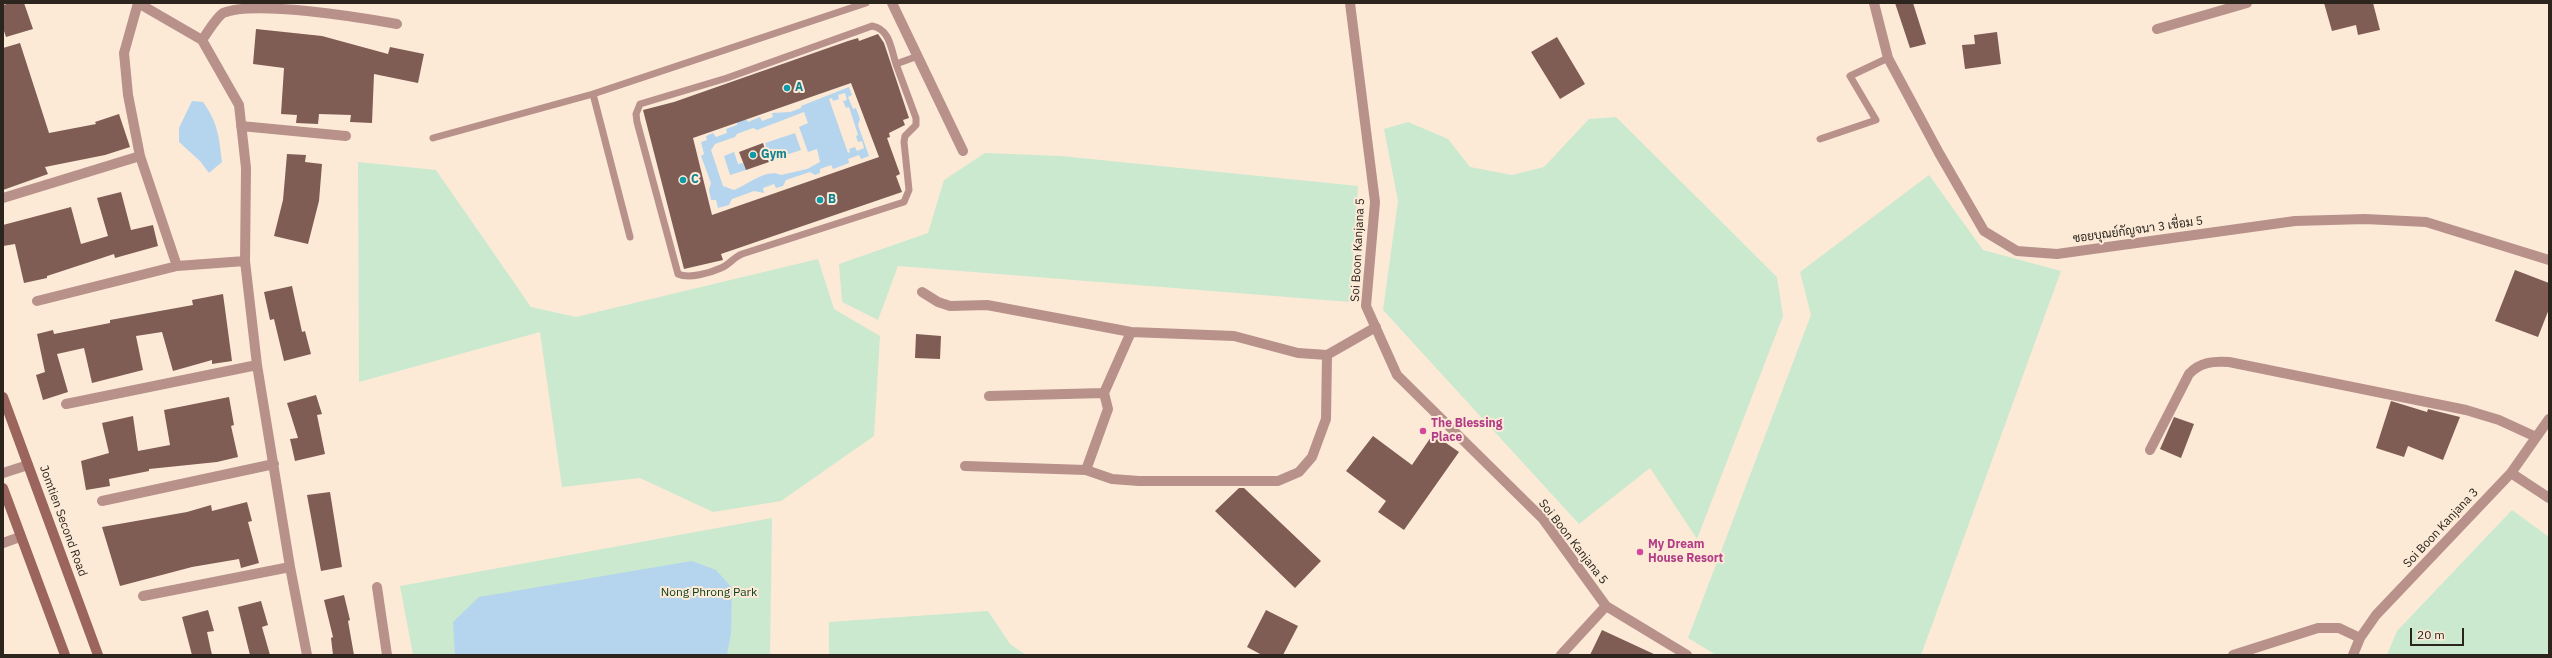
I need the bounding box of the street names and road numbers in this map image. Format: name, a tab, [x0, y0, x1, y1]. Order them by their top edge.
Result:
street label: Soi Boon Kanjana 5	[1348, 198, 1368, 302]
street label: ซอยบุณย์กัญจนา 3 เชื่อม 5	[2072, 214, 2204, 246]
street label: Jomtien Second Road	[36, 463, 90, 579]
street label: Soi Boon Kanjana 3	[2400, 485, 2482, 571]
street label: Soi Boon Kanjana 5	[1535, 497, 1611, 587]

